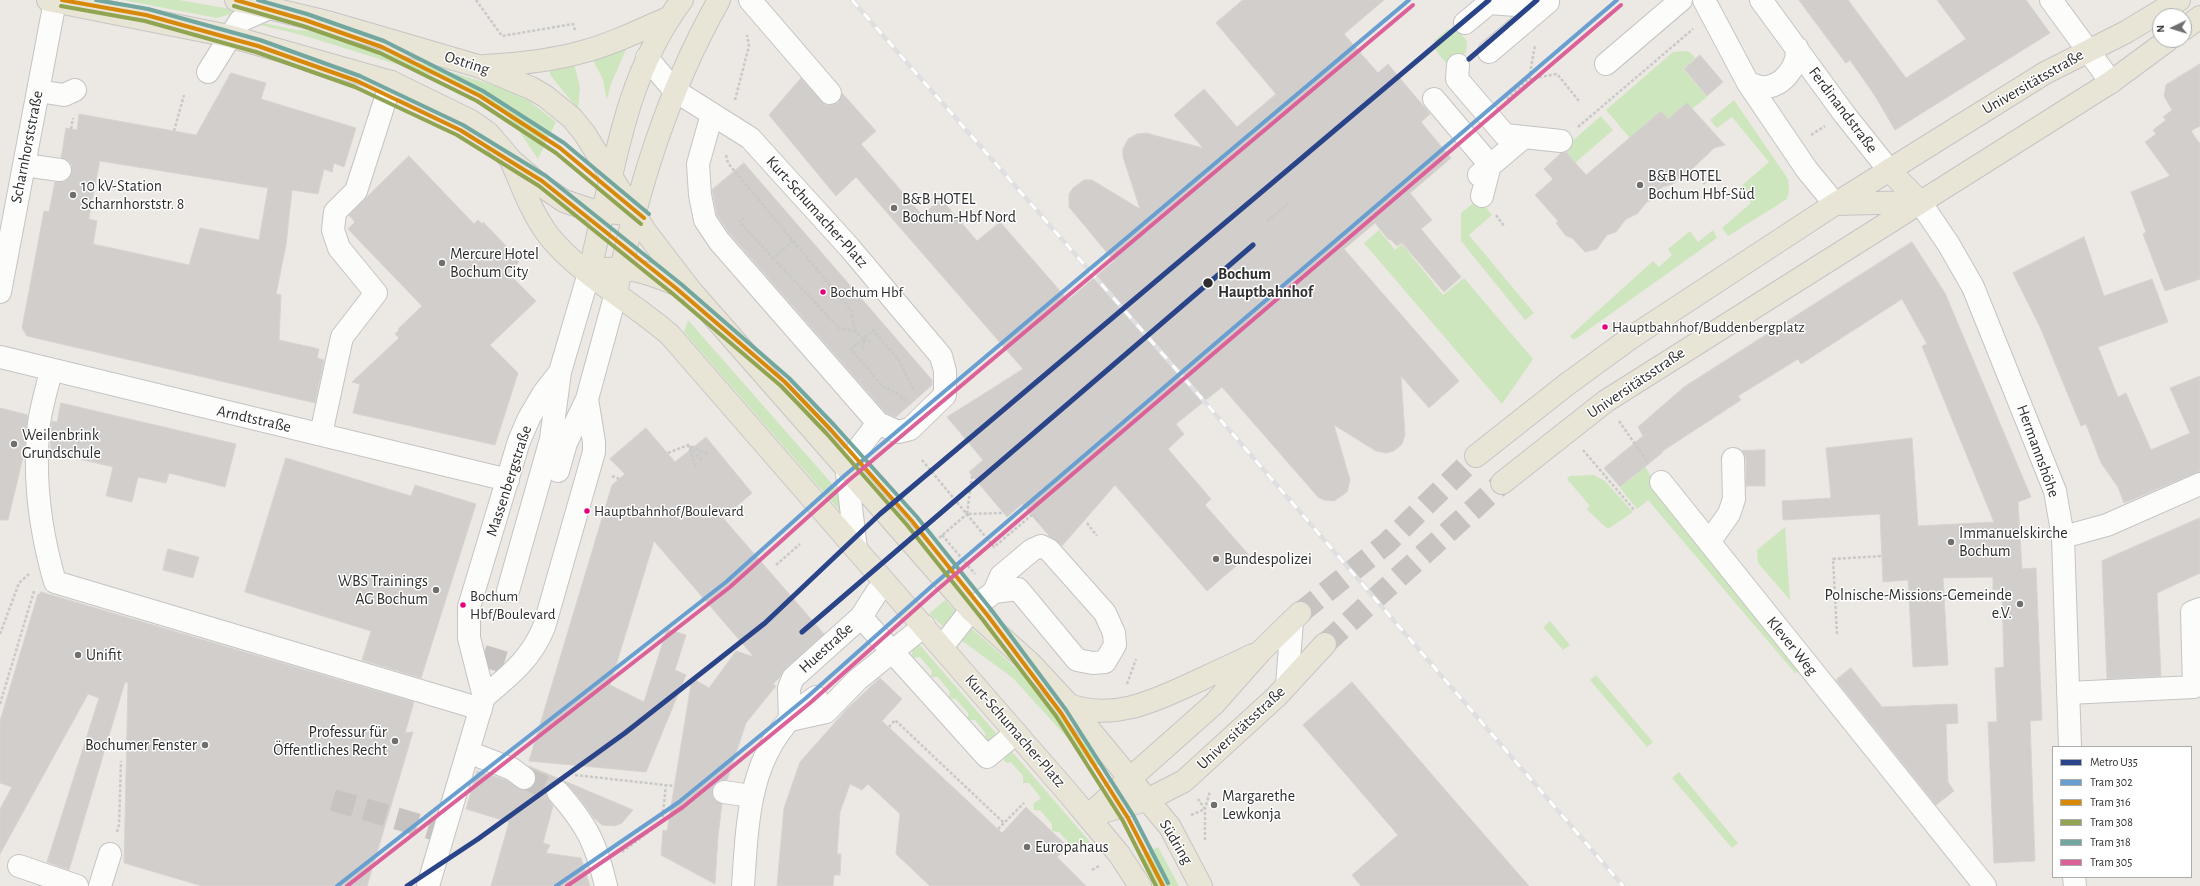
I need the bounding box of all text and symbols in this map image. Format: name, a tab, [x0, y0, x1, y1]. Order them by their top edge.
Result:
north arrow	[2152, 8, 2192, 48]
text: N	[2155, 25, 2166, 33]
street label: Universitätsstraße	[1979, 45, 2087, 119]
street label: Ostring	[442, 47, 492, 79]
street label: Ferdinandstraße	[1804, 63, 1882, 157]
street label: Scharnhorststraße	[7, 89, 47, 205]
street label: Kurt-Schumacher-Platz	[762, 152, 872, 272]
place label: B&B HOTEL Bochum Hbf-Süd	[1648, 166, 1755, 204]
place label: 10 kV-Station Scharnhorststr. 8	[81, 176, 184, 214]
marker: B&B HOTEL Bochum Hbf-Süd	[1635, 180, 1645, 190]
place label: B&B HOTEL Bochum-Hbf Nord	[902, 189, 1016, 227]
marker: 10 kV-Station Scharnhorststr. 8	[68, 190, 78, 200]
marker: B&B HOTEL Bochum-Hbf Nord	[889, 203, 899, 213]
place label: Mercure Hotel Bochum City	[450, 244, 539, 282]
marker: Mercure Hotel Bochum City	[437, 258, 447, 268]
place label: Bochum Hauptbahnhof	[1218, 264, 1313, 302]
marker: Bochum Hauptbahnhof	[1201, 276, 1215, 290]
place label: Bochum Hbf	[830, 283, 903, 301]
marker: Bochum Hbf	[818, 287, 828, 297]
place label: Hauptbahnhof/Buddenbergplatz	[1612, 318, 1805, 336]
marker: Hauptbahnhof/Buddenbergplatz	[1600, 322, 1610, 332]
street label: Universitätsstraße	[1583, 343, 1689, 423]
street label: Arndtstraße	[215, 401, 293, 437]
street label: Hermannshöhe	[2012, 402, 2064, 500]
street label: Massenbergstraße	[482, 423, 536, 539]
place label: Weilenbrink Grundschule	[22, 425, 101, 463]
marker: Weilenbrink Grundschule	[9, 439, 19, 449]
place label: Hauptbahnhof/Boulevard	[594, 502, 744, 520]
marker: Hauptbahnhof/Boulevard	[582, 506, 592, 516]
place label: Immanuelskirche Bochum	[1959, 523, 2068, 561]
marker: Immanuelskirche Bochum	[1946, 537, 1956, 547]
place label: Bundespolizei	[1224, 549, 1312, 569]
marker: Bundespolizei	[1211, 554, 1221, 564]
place label: WBS Trainings AG Bochum	[338, 571, 428, 609]
marker: WBS Trainings AG Bochum	[431, 585, 441, 595]
place label: Polnische-Missions-Gemeinde e.V.	[1825, 585, 2012, 623]
place label: Bochum Hbf/Boulevard	[470, 587, 556, 622]
marker: Polnische-Missions-Gemeinde e.V.	[2015, 599, 2025, 609]
marker: Bochum Hbf/Boulevard	[458, 600, 468, 610]
street label: Klever Weg	[1762, 613, 1822, 679]
street label: Huestraße	[795, 619, 857, 677]
place label: Unifit	[86, 645, 122, 665]
marker: Unifit	[73, 650, 83, 660]
street label: Kurt-Schumacher-Platz	[961, 671, 1069, 791]
street label: Universitätsstraße	[1193, 682, 1289, 774]
place label: Professur für Öffentliches Recht	[273, 722, 387, 760]
place label: Bochumer Fenster	[85, 735, 197, 755]
marker: Professur für Öffentliches Recht	[390, 736, 400, 746]
marker: Bochumer Fenster	[200, 740, 210, 750]
legend	[2052, 746, 2192, 878]
text: Metro U35	[2090, 756, 2138, 768]
text: Tram 302	[2090, 776, 2133, 788]
place label: Margarethe Lewkonja	[1222, 786, 1295, 824]
text: Tram 316	[2090, 796, 2131, 808]
marker: Margarethe Lewkonja	[1209, 800, 1219, 810]
street label: Südring	[1155, 816, 1197, 868]
text: Tram 308	[2090, 816, 2133, 828]
text: Tram 318	[2090, 836, 2131, 848]
place label: Europahaus	[1035, 837, 1109, 857]
marker: Europahaus	[1022, 842, 1032, 852]
text: Tram 305	[2090, 856, 2132, 868]

